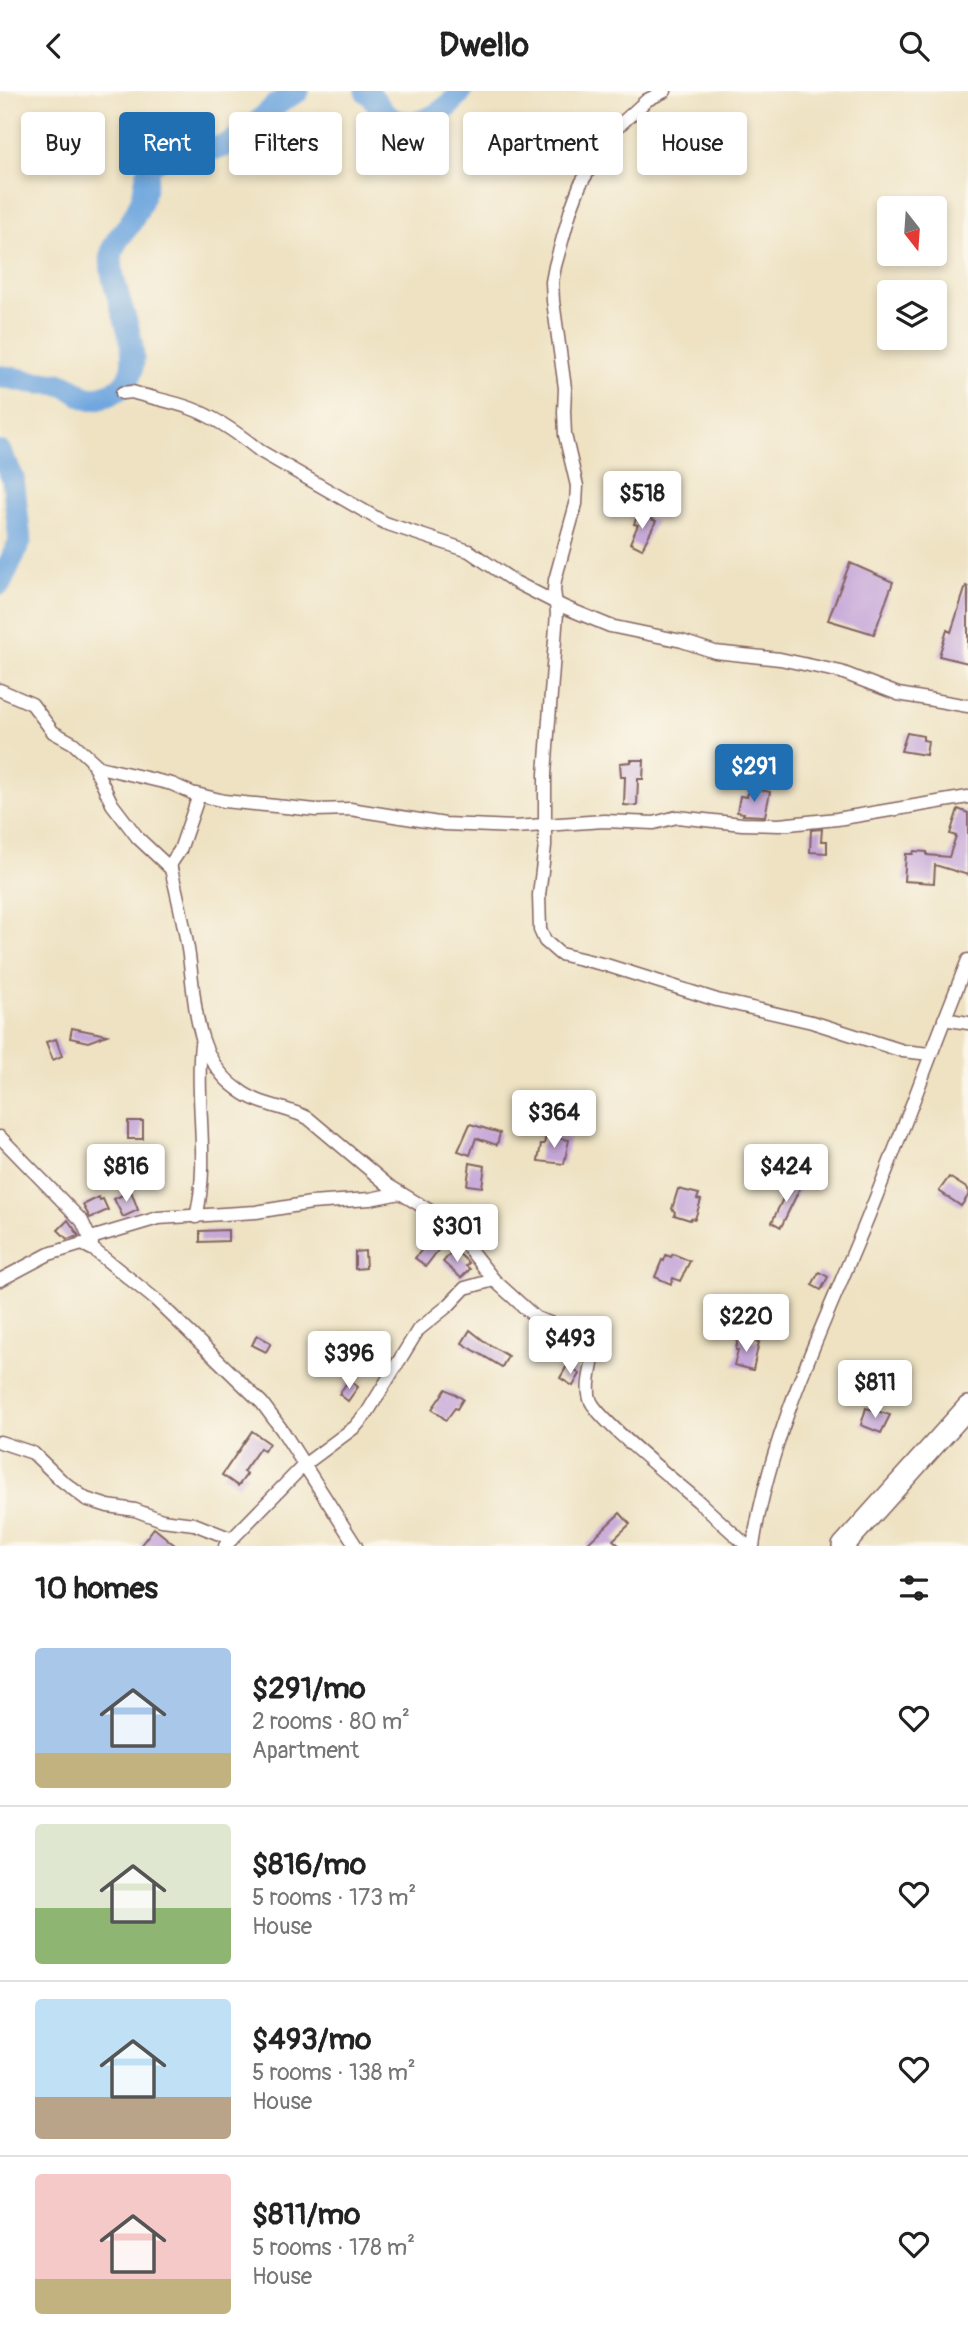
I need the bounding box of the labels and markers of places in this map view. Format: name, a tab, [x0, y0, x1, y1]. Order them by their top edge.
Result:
pin: $518	[601, 471, 683, 531]
pin: $291	[713, 745, 795, 804]
pin: $364	[513, 1091, 595, 1150]
pin: $816	[85, 1145, 167, 1204]
pin: $424	[745, 1145, 827, 1204]
pin: $301	[416, 1205, 498, 1264]
pin: $220	[705, 1295, 787, 1354]
pin: $493	[529, 1317, 611, 1376]
pin: $396	[308, 1331, 390, 1391]
pin: $811	[834, 1361, 916, 1420]

